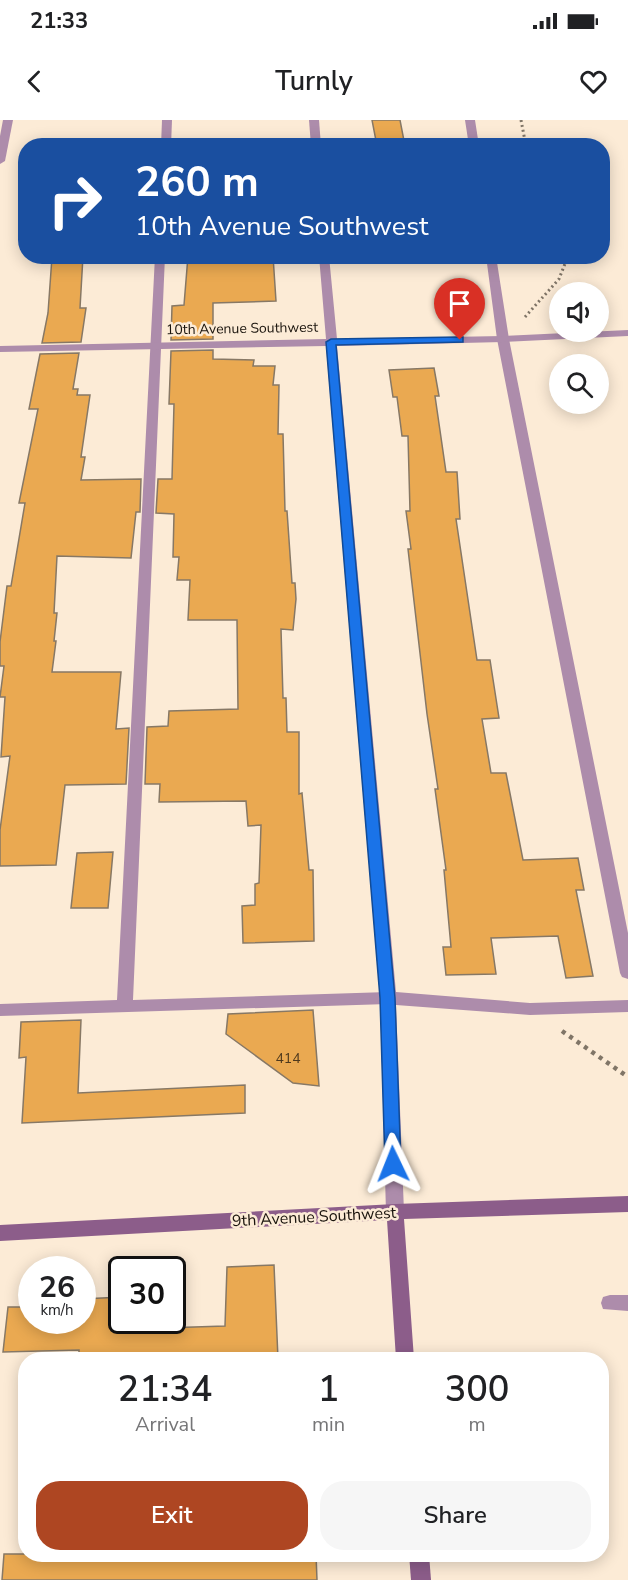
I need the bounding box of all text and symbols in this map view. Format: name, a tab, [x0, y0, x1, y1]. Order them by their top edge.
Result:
text: 21:33	[30, 6, 88, 36]
text: Turnly	[275, 63, 353, 100]
icon: back	[18, 65, 51, 98]
icon: heart	[577, 65, 610, 98]
text: 260 m	[135, 154, 259, 211]
icon: right	[36, 162, 114, 240]
text: 10th Avenue Southwest	[135, 208, 429, 245]
pin	[434, 278, 485, 340]
map controls	[549, 282, 609, 414]
button: sound	[549, 282, 609, 342]
icon: arrive	[443, 287, 476, 320]
street label: 10th Avenue Southwest	[166, 318, 318, 339]
button: search	[549, 354, 609, 414]
house number: 414	[275, 1049, 301, 1068]
position arrow	[361, 1132, 425, 1196]
street label: 9th Avenue Southwest	[231, 1202, 397, 1232]
speed limit sign: 30	[108, 1256, 186, 1334]
text: 26	[39, 1267, 75, 1308]
text: km/h	[40, 1300, 74, 1320]
text: 21:34	[118, 1365, 212, 1414]
text: 1	[318, 1365, 339, 1414]
text: 300	[445, 1365, 509, 1414]
text: Arrival	[135, 1411, 195, 1438]
text: min	[312, 1411, 345, 1438]
text: m	[469, 1411, 486, 1438]
button: Exit	[36, 1481, 308, 1550]
button: Share	[320, 1481, 591, 1550]

